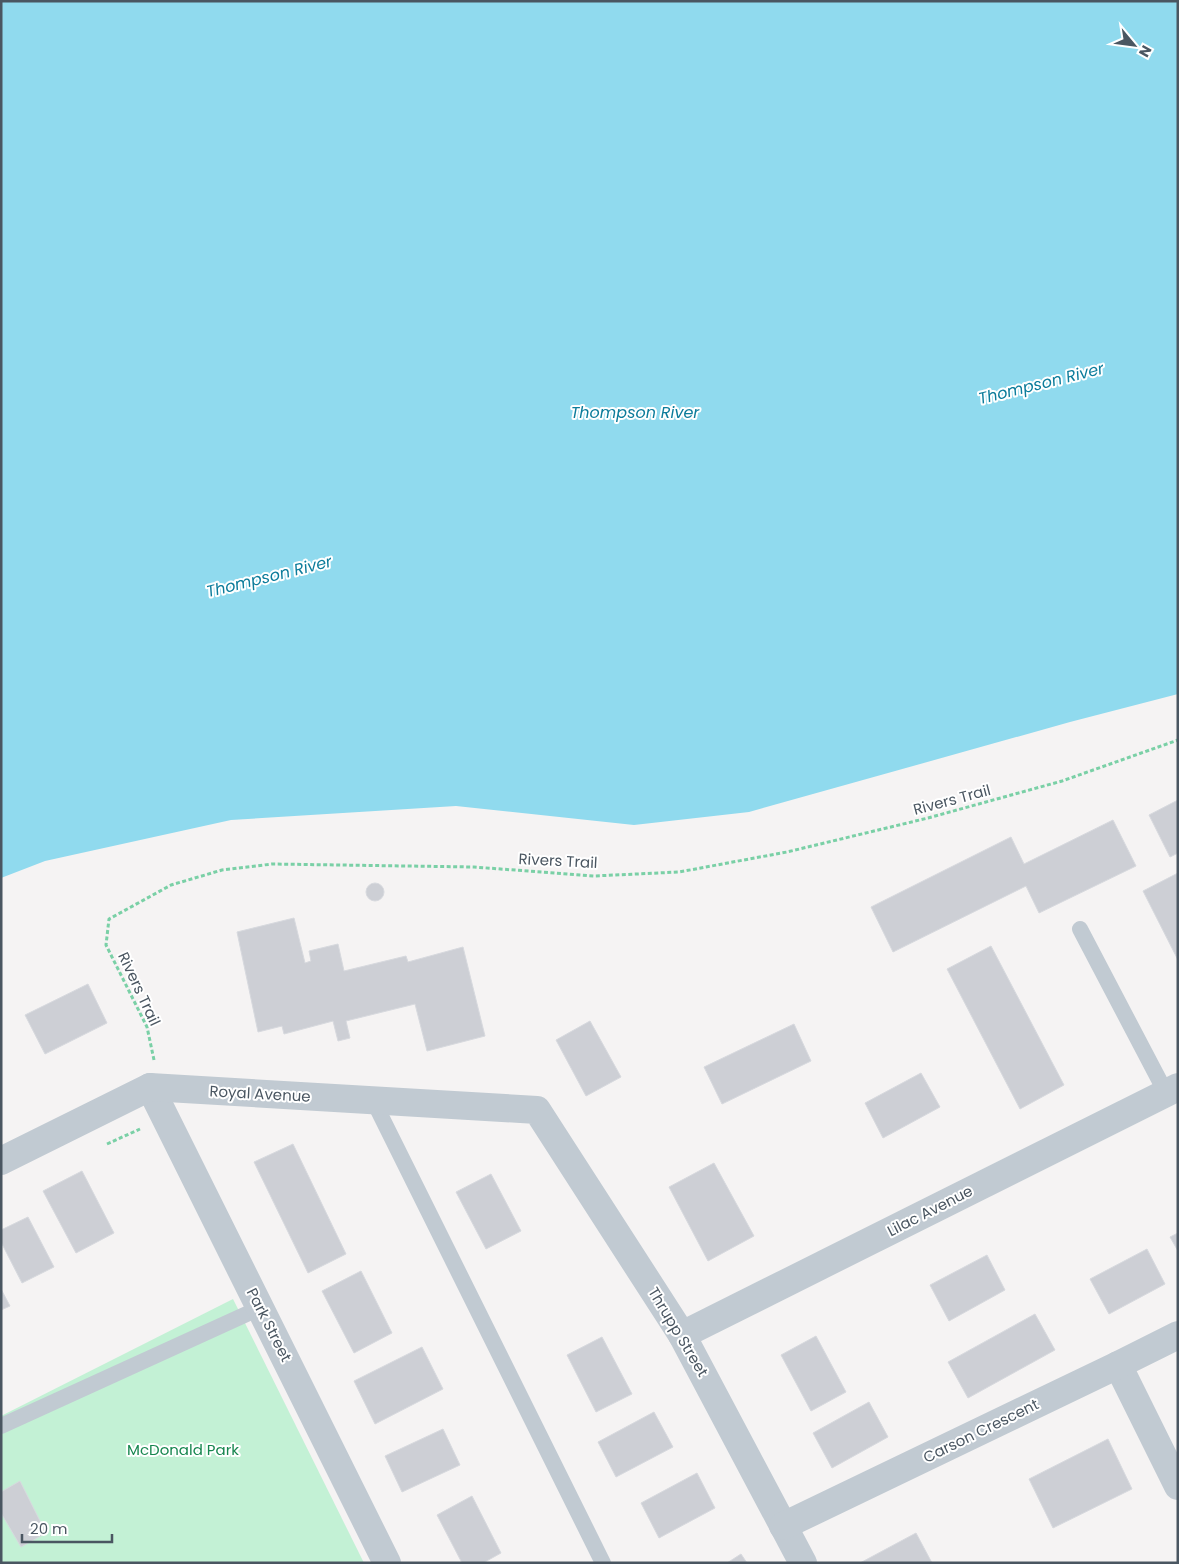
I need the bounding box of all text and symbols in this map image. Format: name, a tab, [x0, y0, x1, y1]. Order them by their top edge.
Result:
north arrow	[1109, 20, 1159, 70]
text: N	[1134, 42, 1157, 61]
water label: Thompson River	[976, 357, 1107, 410]
water label: Thompson River	[571, 401, 700, 424]
water label: Thompson River	[204, 550, 335, 603]
street label: Rivers Trail	[911, 779, 993, 820]
street label: Rivers Trail	[518, 848, 598, 873]
street label: Rivers Trail	[113, 948, 166, 1029]
street label: Royal Avenue	[209, 1080, 311, 1107]
street label: Lilac Avenue	[883, 1180, 976, 1241]
street label: Thrupp Street	[643, 1283, 713, 1380]
street label: Park Street	[242, 1284, 297, 1365]
street label: Carson Crescent	[919, 1393, 1042, 1468]
park label: McDonald Park	[127, 1439, 239, 1460]
scale bar	[22, 1512, 112, 1544]
text: 20 m	[30, 1518, 68, 1539]

